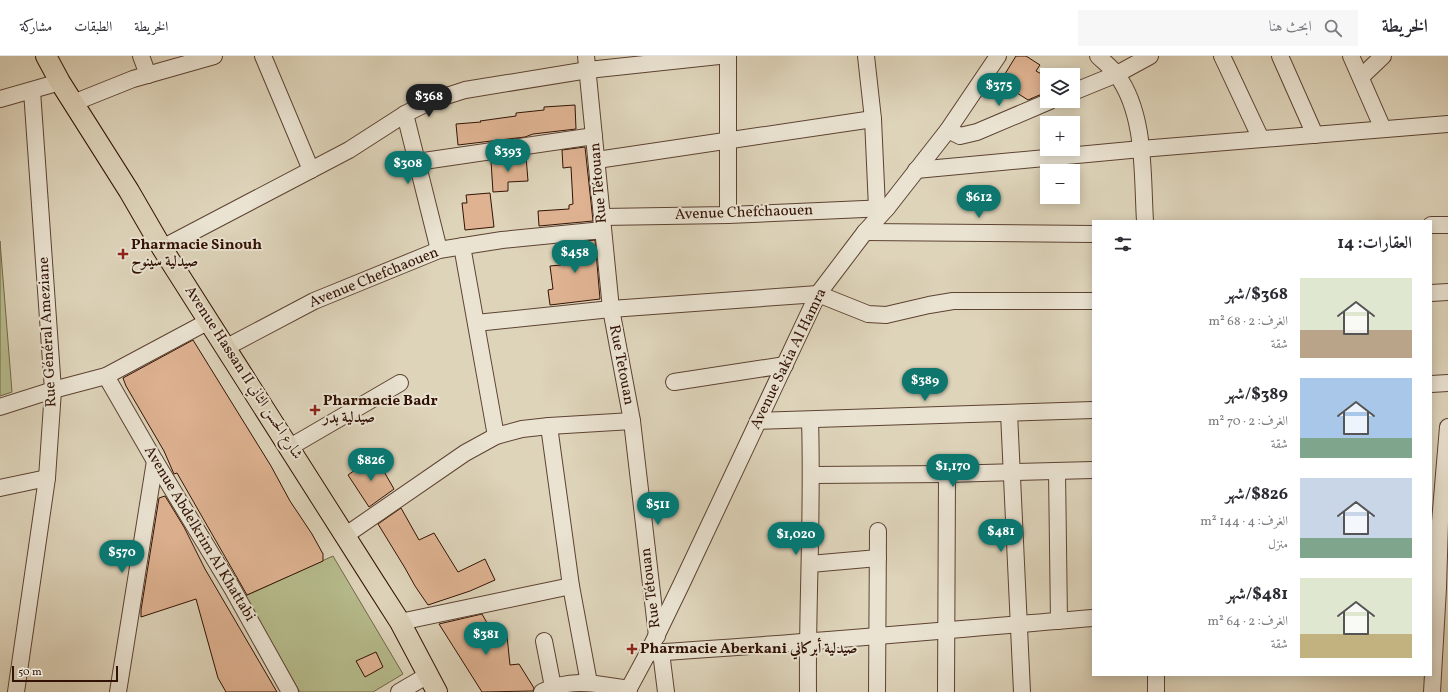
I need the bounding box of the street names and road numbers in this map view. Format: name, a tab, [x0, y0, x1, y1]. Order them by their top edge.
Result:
street label: Rue Tétouan	[585, 142, 613, 224]
street label: Avenue Chefchaouen	[675, 200, 814, 226]
street label: Avenue Chefchaouen	[306, 242, 442, 314]
street label: Rue Général Ameziane	[34, 256, 62, 408]
street label: Avenue Hassan II شارع الحسن الثاني	[178, 282, 307, 464]
street label: Avenue Sakia Al Hamra	[746, 285, 832, 433]
street label: Rue Tetouan	[603, 323, 639, 407]
street label: Avenue Abdelkrim Al Khattabi	[138, 442, 260, 626]
street label: Rue Tétouan	[636, 546, 666, 630]

